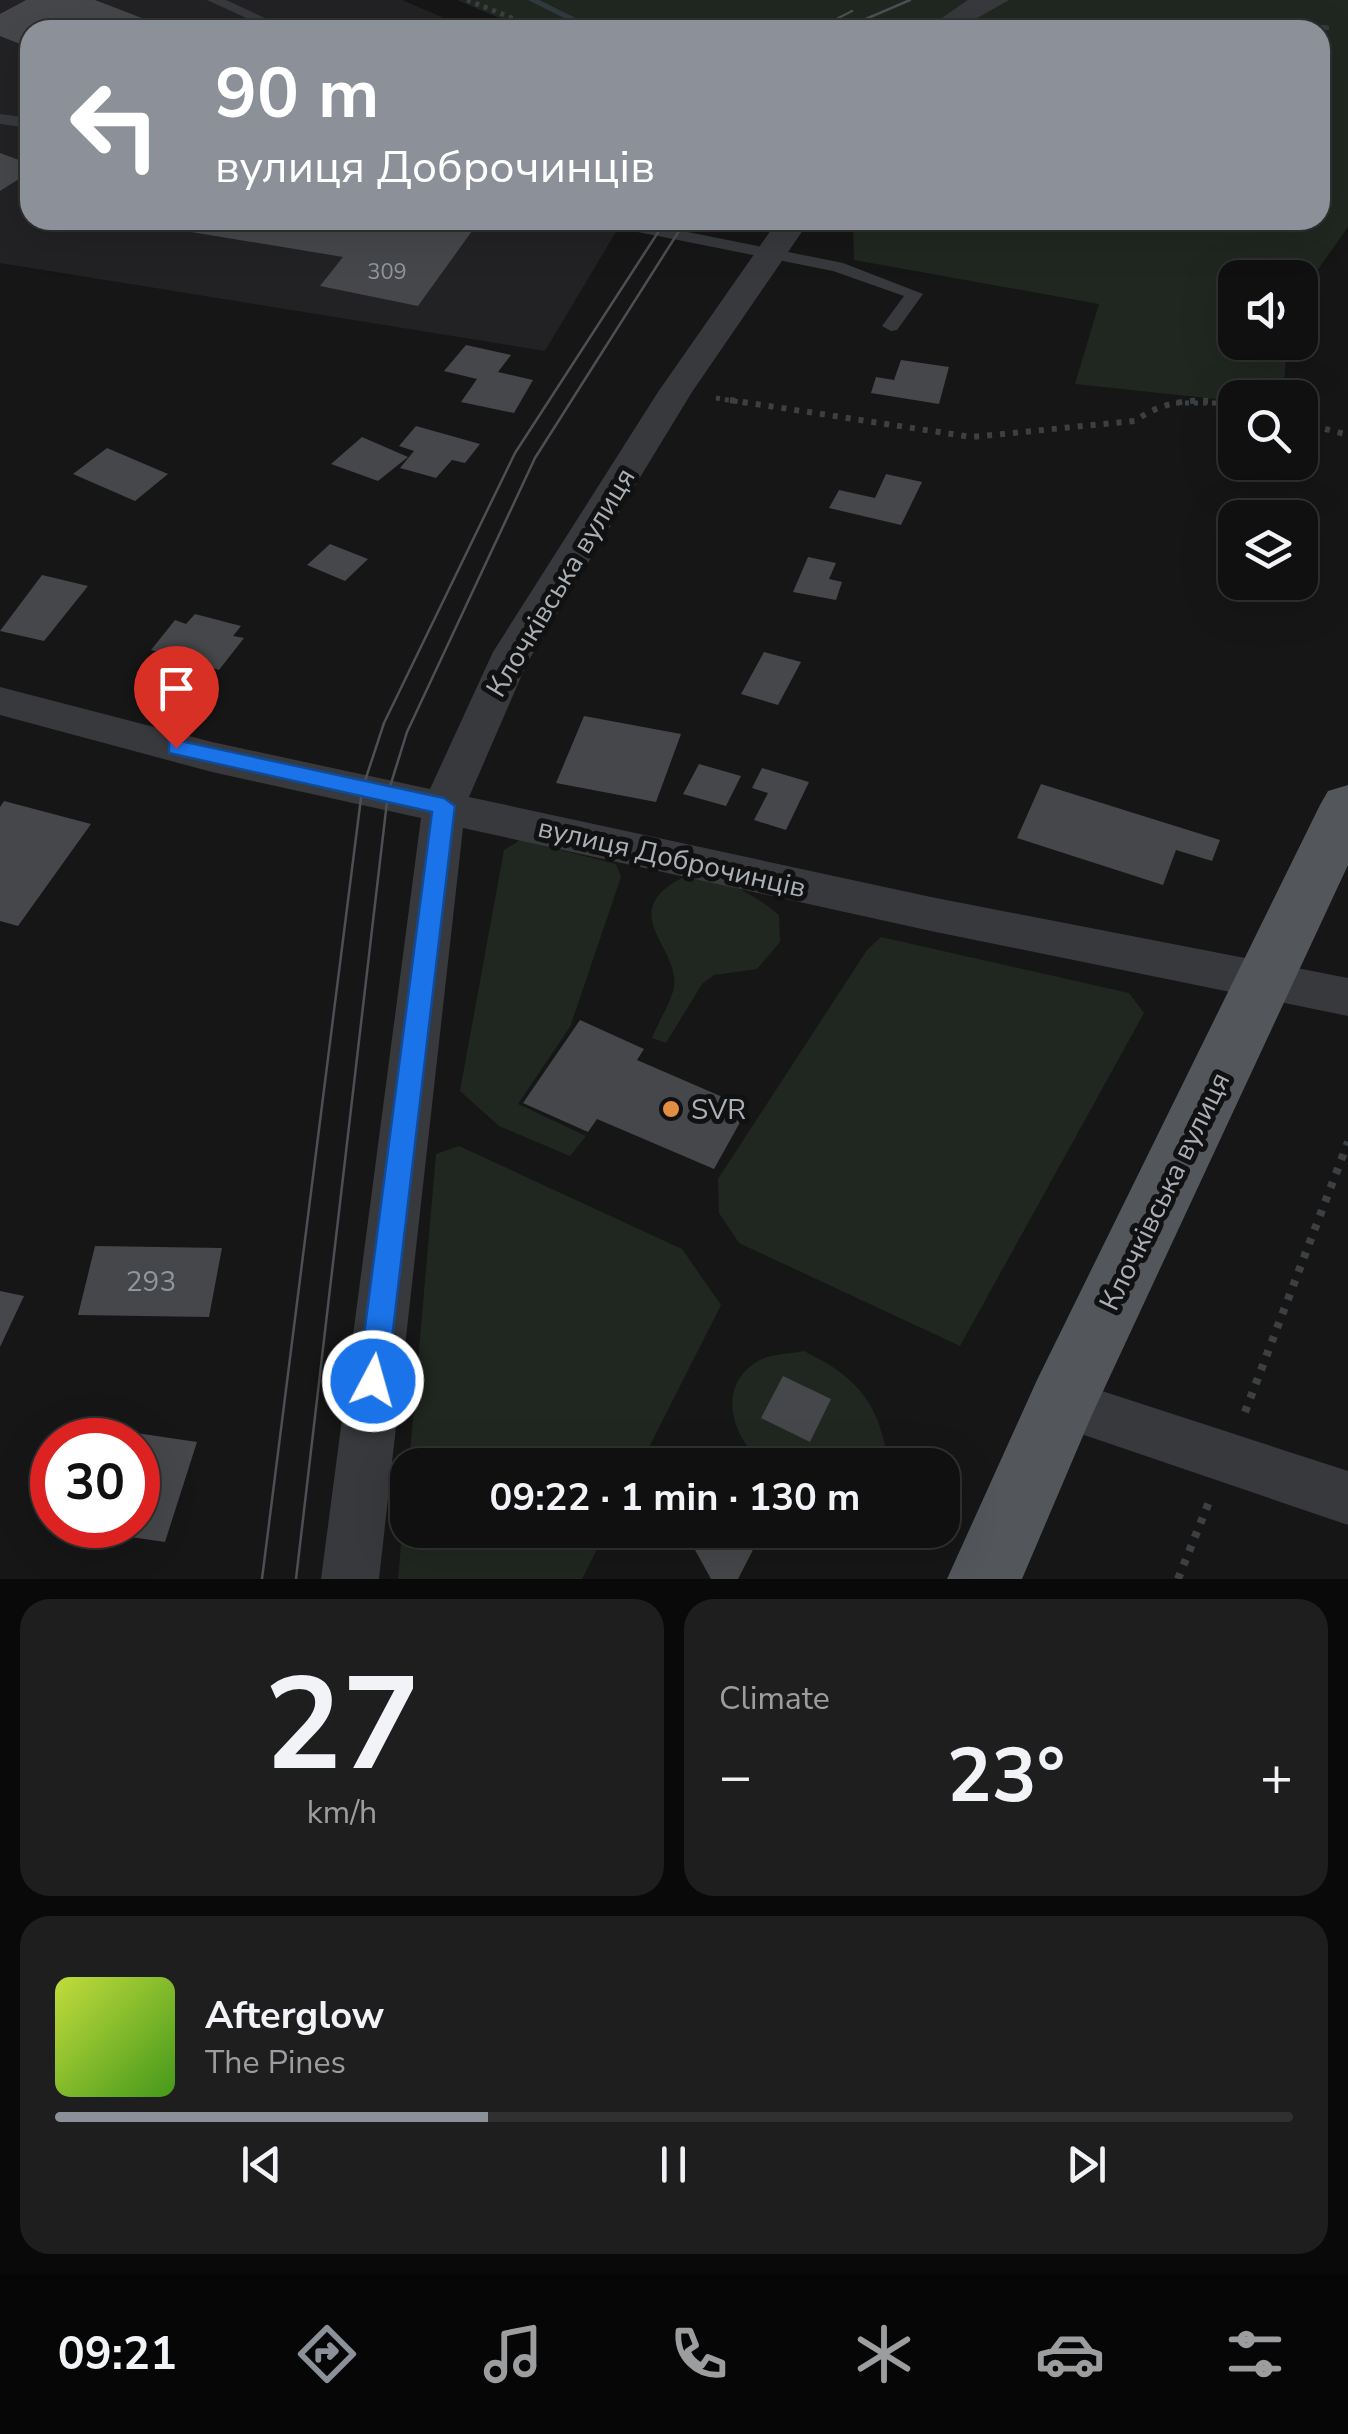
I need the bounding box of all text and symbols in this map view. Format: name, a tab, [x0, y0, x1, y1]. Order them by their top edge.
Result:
text: 90 m	[215, 46, 379, 142]
icon: left	[50, 60, 180, 190]
text: вулиця Доброчинців	[215, 137, 655, 198]
house number: 309	[367, 257, 407, 287]
map controls	[1218, 260, 1318, 600]
button: sound	[1218, 260, 1318, 360]
button: search	[1218, 380, 1318, 480]
street label: Клочківська вулиця	[477, 461, 644, 704]
button: layers	[1218, 500, 1318, 600]
pin	[134, 646, 219, 749]
icon: arrive	[149, 661, 204, 716]
street label: вулиця Доброчинців	[534, 809, 809, 907]
street label: Клочківська вулиця	[1091, 1066, 1239, 1317]
place label: SVR	[691, 1091, 746, 1129]
marker: SVR	[660, 1098, 682, 1120]
house number: 293	[126, 1263, 176, 1301]
position arrow	[321, 1329, 425, 1433]
speed limit sign: 30	[30, 1418, 160, 1548]
text: 09:22 · 1 min · 130 m	[490, 1472, 860, 1523]
text: 27	[264, 1637, 420, 1814]
text: Climate	[719, 1677, 830, 1720]
text: 23°	[947, 1725, 1065, 1827]
text: −	[719, 1739, 752, 1814]
text: +	[1260, 1739, 1293, 1814]
text: km/h	[307, 1791, 377, 1834]
text: Afterglow	[205, 1990, 384, 2041]
text: The Pines	[205, 2041, 346, 2084]
icon: previous	[234, 2137, 289, 2192]
icon: pause	[646, 2137, 701, 2192]
icon: next	[1059, 2137, 1114, 2192]
icon: directions	[292, 2319, 362, 2389]
icon: music	[478, 2319, 548, 2389]
icon: phone	[664, 2319, 734, 2389]
icon: climate	[849, 2319, 919, 2389]
icon: car	[1035, 2319, 1105, 2389]
icon: filters	[1220, 2319, 1290, 2389]
text: 09:21	[58, 2324, 177, 2385]

